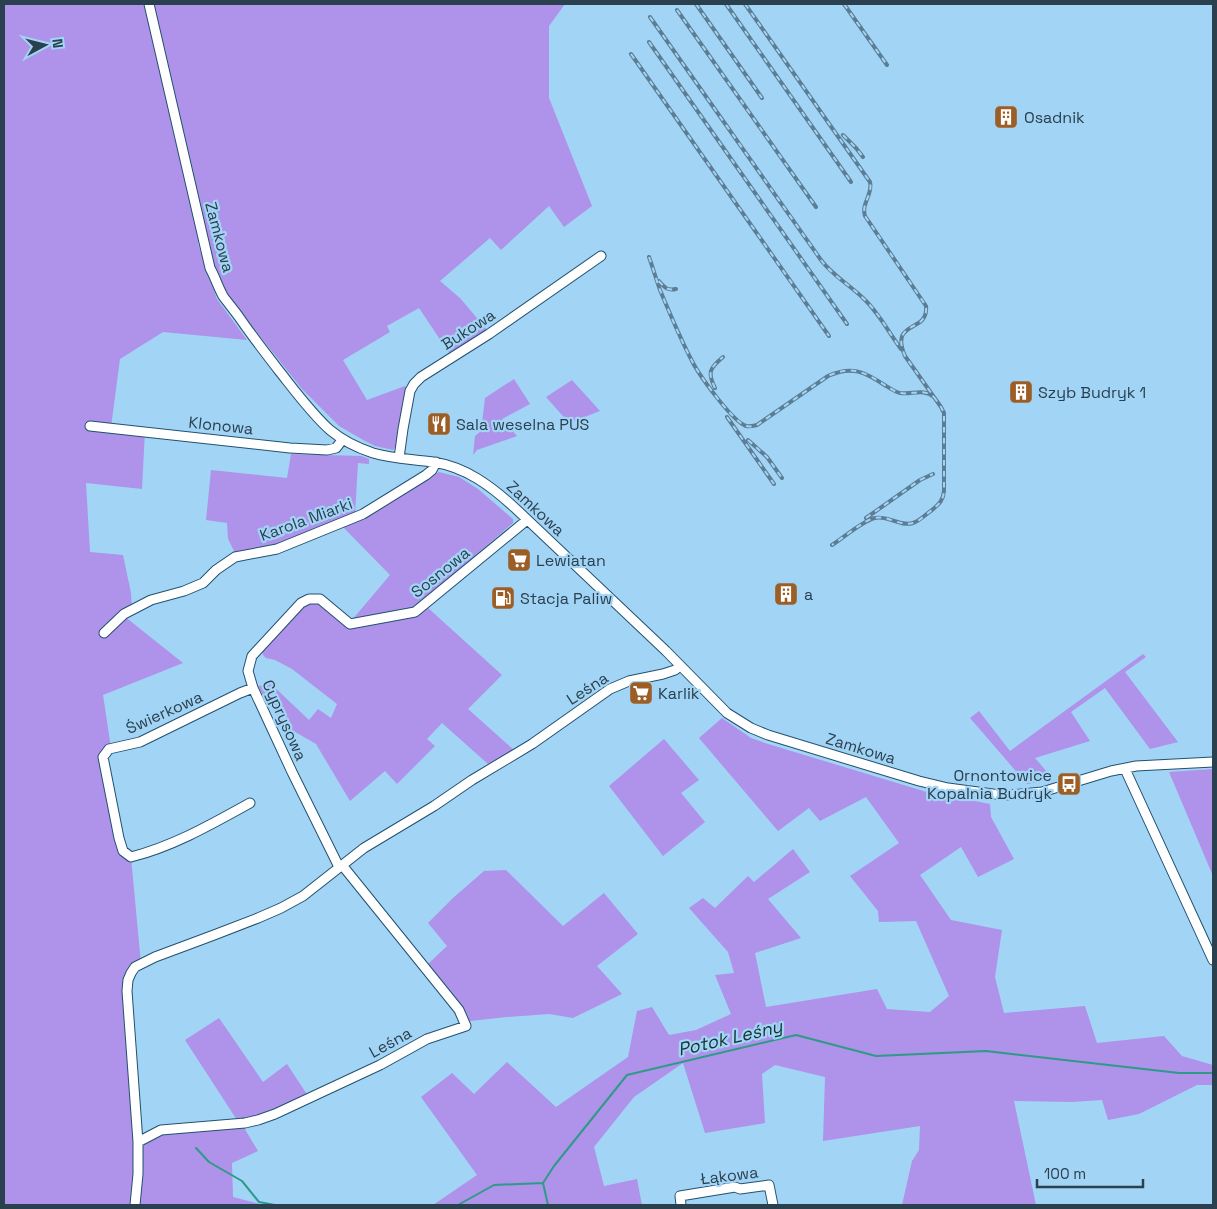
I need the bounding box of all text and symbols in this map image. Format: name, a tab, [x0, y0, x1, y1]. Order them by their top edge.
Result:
north arrow	[20, 20, 70, 70]
text: N	[48, 38, 67, 49]
building icon: Osadnik	[993, 104, 1019, 130]
place label: Osadnik	[1024, 107, 1085, 128]
street label: Zamkowa	[200, 200, 239, 275]
street label: Bukowa	[437, 304, 499, 355]
building icon: Szyb Budryk 1	[1008, 379, 1034, 405]
place label: Szyb Budryk 1	[1038, 382, 1146, 403]
restaurant icon: Sala weselna PUS	[426, 411, 452, 437]
street label: Klonowa	[188, 412, 254, 439]
place label: Sala weselna PUS	[456, 414, 590, 435]
street label: Zamkowa	[502, 476, 569, 541]
street label: Karola Miarki	[257, 493, 356, 546]
street label: Sosnowa	[407, 542, 474, 602]
supermarket icon: Lewiatan	[506, 547, 532, 573]
place label: Lewiatan	[536, 550, 606, 571]
building icon: a	[773, 581, 799, 607]
place label: a	[804, 584, 813, 605]
fuel station icon: Stacja Paliw	[490, 585, 516, 611]
place label: Stacja Paliw	[520, 588, 612, 609]
street label: Leśna	[562, 667, 612, 710]
street label: Cyprysowa	[257, 677, 312, 764]
supermarket icon: Karlik	[628, 680, 654, 706]
place label: Karlik	[658, 683, 700, 704]
street label: Świerkowa	[123, 686, 206, 739]
street label: Zamkowa	[823, 728, 898, 769]
place label: Ornontowice Kopalnia Budryk	[927, 765, 1052, 804]
bus stop icon: Ornontowice Kopalnia Budryk	[1056, 771, 1082, 797]
water label: Potok Leśny	[675, 1014, 785, 1061]
street label: Leśna	[365, 1022, 415, 1063]
scale bar	[1037, 1156, 1143, 1188]
street label: Łąkowa	[699, 1162, 759, 1189]
text: 100 m	[1044, 1164, 1086, 1183]

